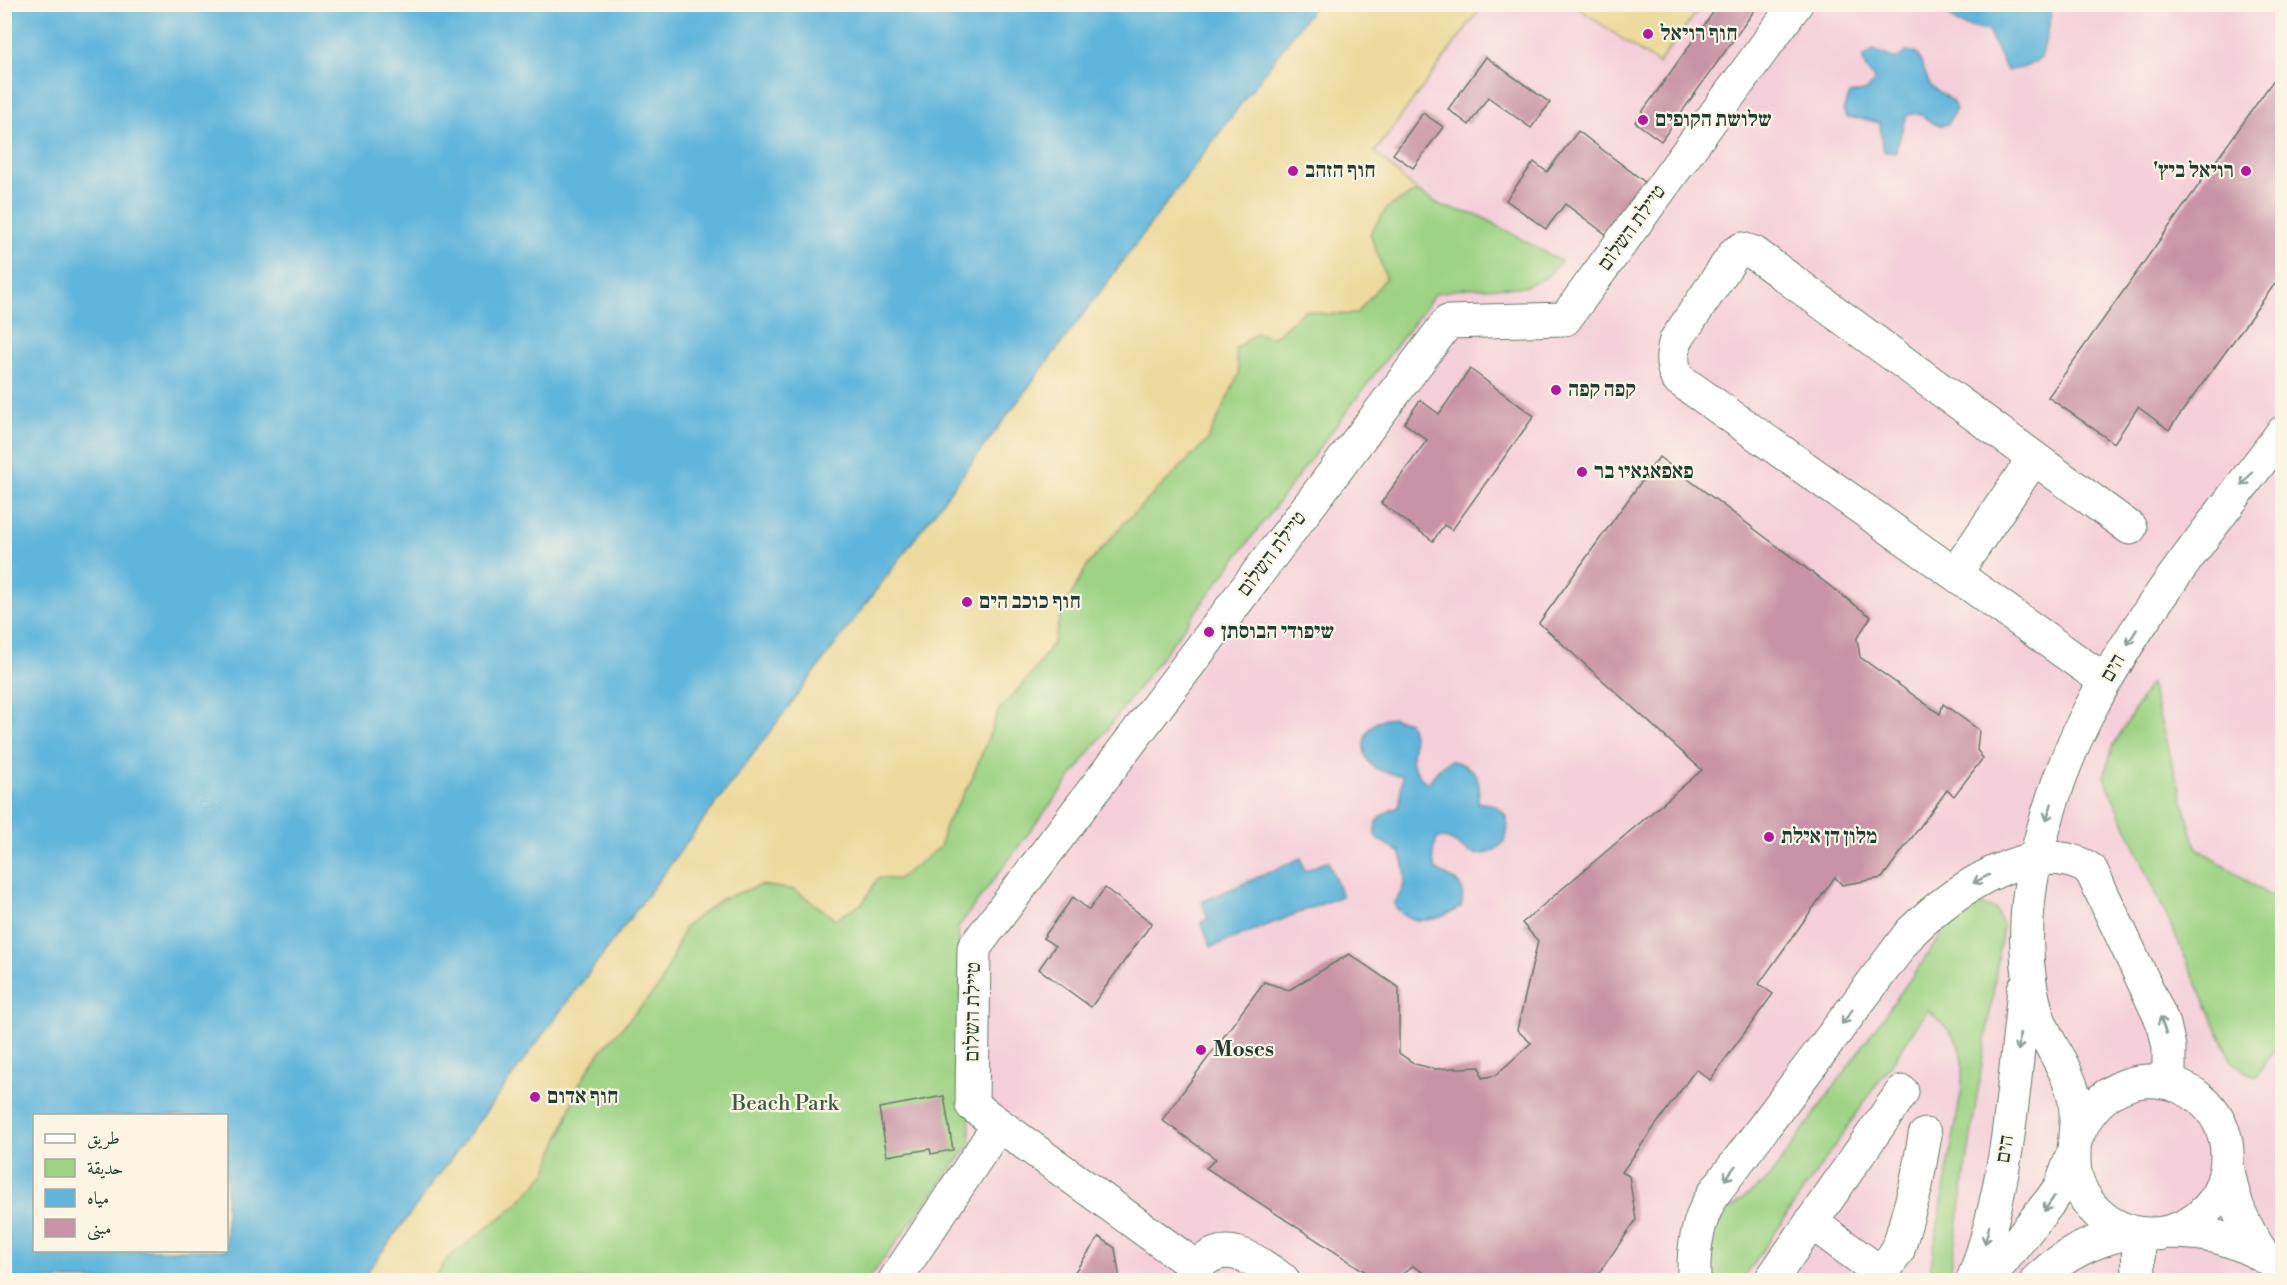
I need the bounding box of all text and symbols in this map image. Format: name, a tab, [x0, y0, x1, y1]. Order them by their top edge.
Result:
place label: חוף רויאל	[1660, 21, 1738, 47]
marker: חוף רויאל	[1641, 27, 1655, 41]
place label: שלושת הקופים	[1655, 107, 1772, 133]
marker: שלושת הקופים	[1636, 113, 1650, 127]
place label: חוף הזהב	[1305, 158, 1376, 184]
place label: 'רויאל ביץ	[2153, 158, 2234, 184]
marker: חוף הזהב	[1286, 164, 1300, 178]
marker: 'רויאל ביץ	[2239, 164, 2253, 178]
street label: טיילת השלום	[1592, 180, 1672, 276]
place label: קפה קפה	[1568, 377, 1636, 403]
marker: קפה קפה	[1549, 383, 1563, 397]
place label: פאפאגאיו בר	[1594, 459, 1694, 485]
marker: פאפאגאיו בר	[1575, 465, 1589, 479]
one-way arrow	[2241, 471, 2254, 487]
street label: טיילת השלום	[1232, 506, 1312, 602]
place label: חוף כוכב הים	[979, 589, 1081, 615]
marker: חוף כוכב הים	[960, 595, 974, 609]
place label: שיפודי הבוסתן	[1221, 619, 1334, 645]
marker: שיפודי הבוסתן	[1202, 625, 1216, 639]
one-way arrow	[2126, 628, 2138, 644]
street label: הים	[2095, 649, 2131, 687]
one-way arrow	[2042, 802, 2053, 821]
place label: מלון דן אילת	[1781, 824, 1877, 850]
marker: מלון דן אילת	[1762, 830, 1776, 844]
one-way arrow	[1973, 874, 1991, 885]
street label: טיילת השלום	[959, 962, 987, 1062]
one-way arrow	[1841, 1009, 1854, 1025]
one-way arrow	[2157, 1016, 2168, 1035]
one-way arrow	[2013, 1032, 2024, 1052]
place label: Moses	[1213, 1037, 1274, 1063]
marker: Moses	[1194, 1043, 1208, 1057]
place label: חוף אדום	[547, 1084, 618, 1110]
marker: חוף אדום	[528, 1090, 542, 1104]
park label: Beach Park	[731, 1091, 840, 1117]
legend	[33, 1114, 228, 1252]
text: طريق	[87, 1127, 120, 1150]
street label: הים	[1990, 1133, 2020, 1165]
text: حديقة	[87, 1157, 123, 1180]
one-way arrow	[1723, 1164, 1736, 1180]
text: مياه	[87, 1187, 109, 1210]
one-way arrow	[2043, 1195, 2055, 1212]
text: مبنى	[87, 1217, 112, 1241]
one-way arrow	[1981, 1225, 1993, 1244]

